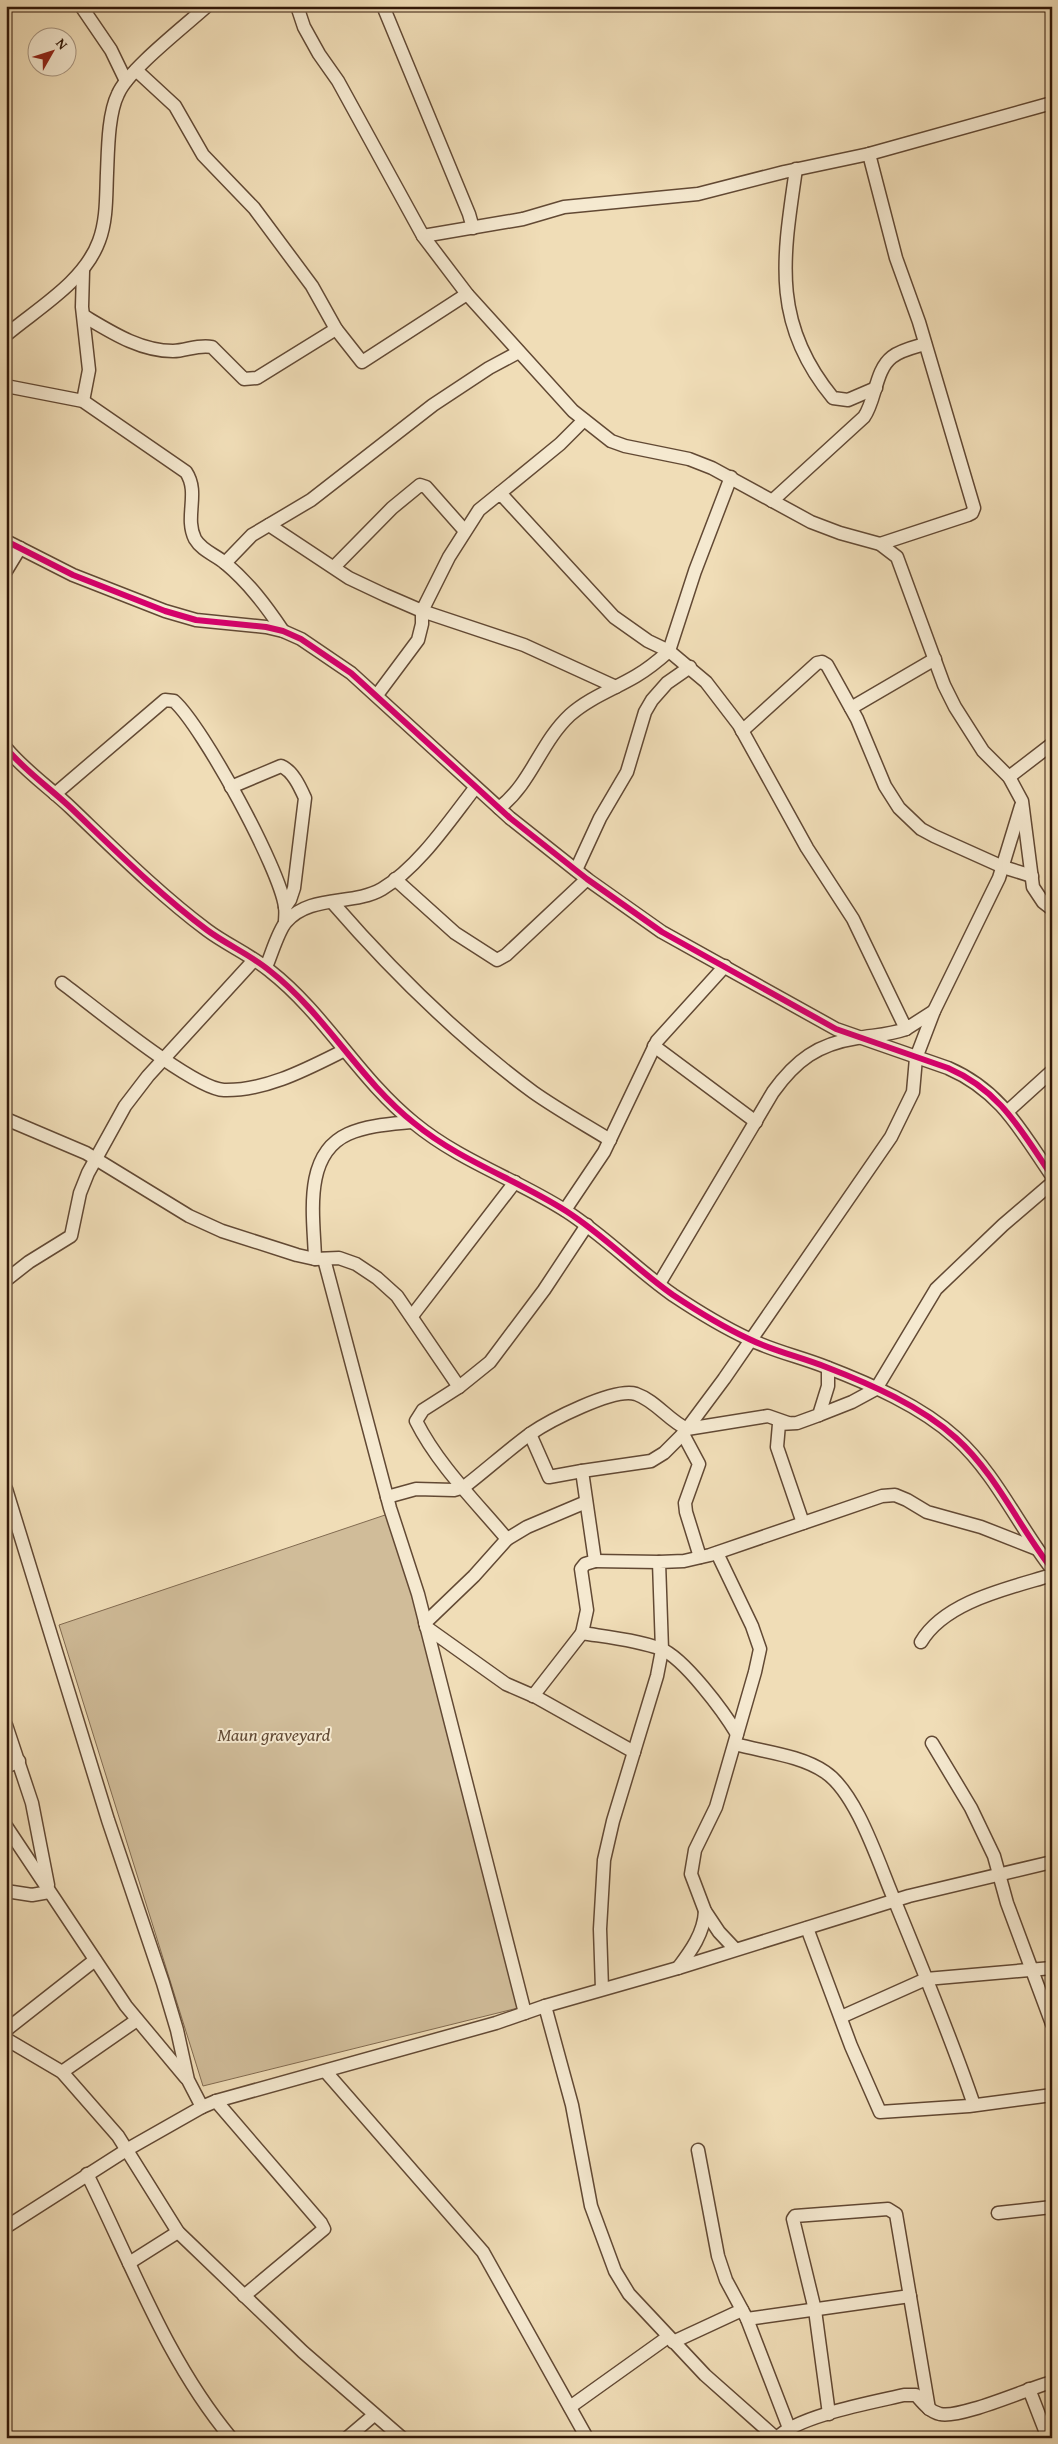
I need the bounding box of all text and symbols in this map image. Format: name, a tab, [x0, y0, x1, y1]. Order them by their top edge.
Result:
north arrow	[28, 28, 78, 78]
text: N	[51, 34, 73, 54]
park label: Maun graveyard	[218, 1721, 331, 1748]

